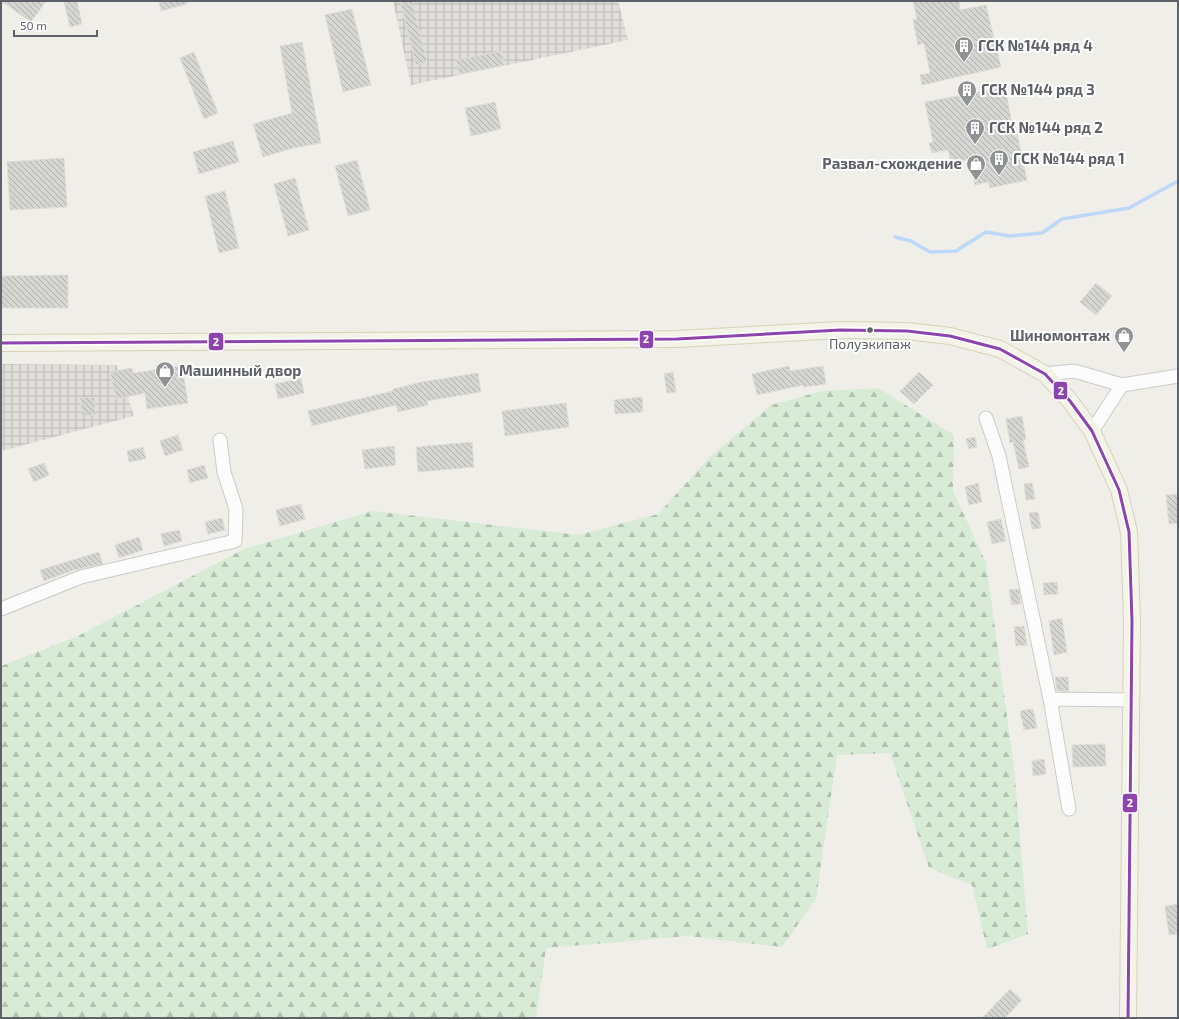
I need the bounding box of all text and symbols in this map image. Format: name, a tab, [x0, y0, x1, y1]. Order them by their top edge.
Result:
scale bar	[14, 12, 97, 38]
text: 50 m	[20, 18, 47, 32]
building icon: ГСК №144 ряд 4	[953, 35, 975, 63]
place label: ГСК №144 ряд 4	[978, 36, 1093, 54]
building icon: ГСК №144 ряд 3	[956, 79, 978, 107]
place label: ГСК №144 ряд 3	[981, 80, 1095, 98]
building icon: ГСК №144 ряд 2	[964, 117, 986, 145]
place label: ГСК №144 ряд 2	[989, 118, 1103, 136]
building icon: ГСК №144 ряд 1	[988, 148, 1010, 176]
place label: ГСК №144 ряд 1	[1013, 149, 1125, 167]
shop icon: Развал-схождение	[965, 153, 987, 181]
place label: Развал-схождение	[822, 154, 962, 172]
marker: Полуэкипаж	[865, 325, 875, 335]
shop icon: Шиномонтаж	[1113, 325, 1135, 353]
place label: Шиномонтаж	[1010, 326, 1111, 344]
line badge: 2	[639, 330, 654, 349]
line badge: 2	[208, 332, 224, 351]
text: 2	[643, 332, 649, 345]
text: 2	[213, 335, 219, 348]
place label: Полуэкипаж	[829, 335, 911, 352]
shop icon: Машинный двор	[154, 360, 176, 388]
place label: Машинный двор	[179, 361, 301, 379]
line badge: 2	[1053, 381, 1068, 400]
text: 2	[1058, 384, 1064, 397]
line badge: 2	[1122, 793, 1138, 813]
text: 2	[1127, 796, 1133, 809]

